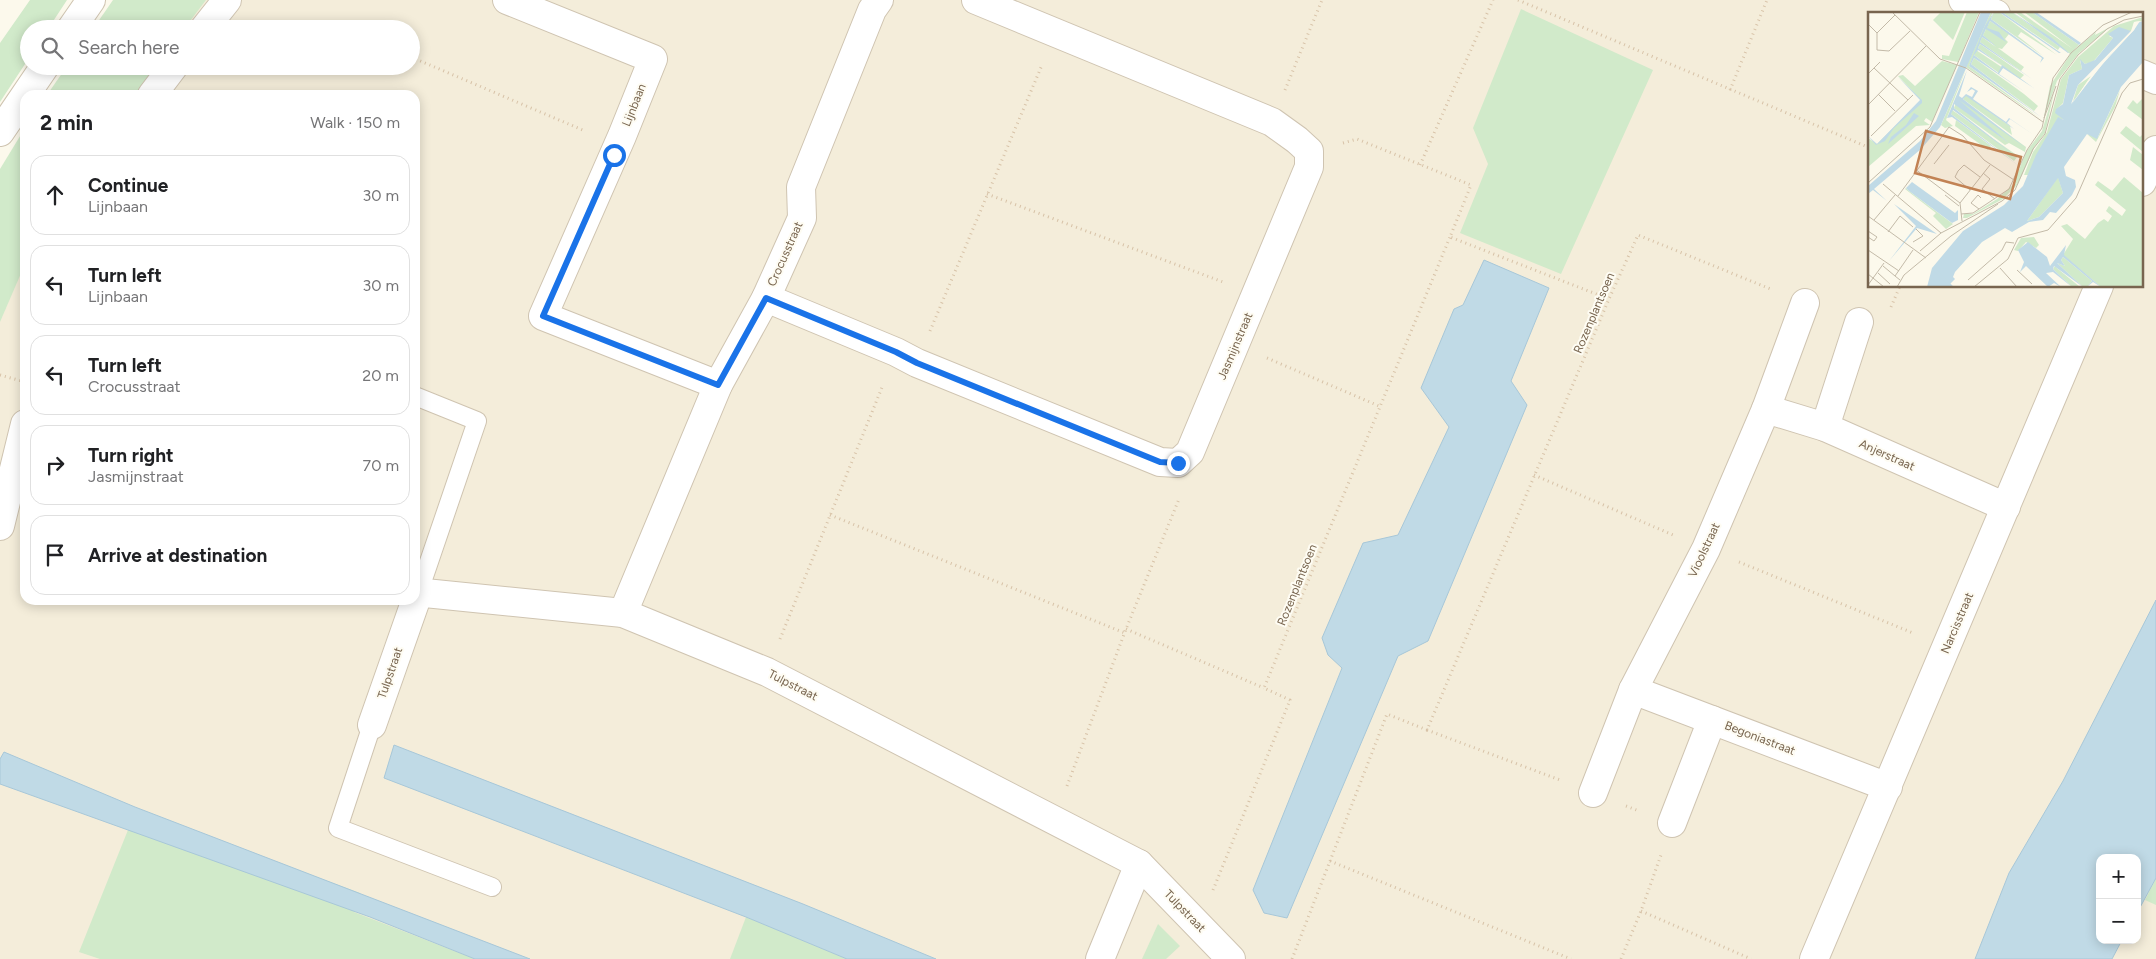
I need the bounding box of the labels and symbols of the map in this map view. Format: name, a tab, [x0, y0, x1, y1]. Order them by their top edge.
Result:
inset map	[1868, 12, 2144, 288]
street label: Lijnbaan	[619, 81, 649, 128]
route start	[603, 144, 626, 167]
street label: Crocusstraat	[764, 219, 806, 289]
street label: Rozenplantsoen	[1571, 270, 1617, 356]
street label: Jasmijnstraat	[1215, 310, 1256, 382]
street label: Anjerstraat	[1857, 436, 1917, 474]
route end	[1167, 452, 1190, 475]
street label: Vioolstraat	[1685, 520, 1723, 580]
street label: Rozenplantsoen	[1274, 542, 1320, 628]
street label: Narcisstraat	[1938, 590, 1976, 656]
street label: Tulpstraat	[375, 645, 405, 701]
street label: Tulpstraat	[766, 667, 820, 704]
street label: Begoniastraat	[1723, 718, 1798, 758]
street label: Tulpstraat	[1161, 887, 1209, 935]

